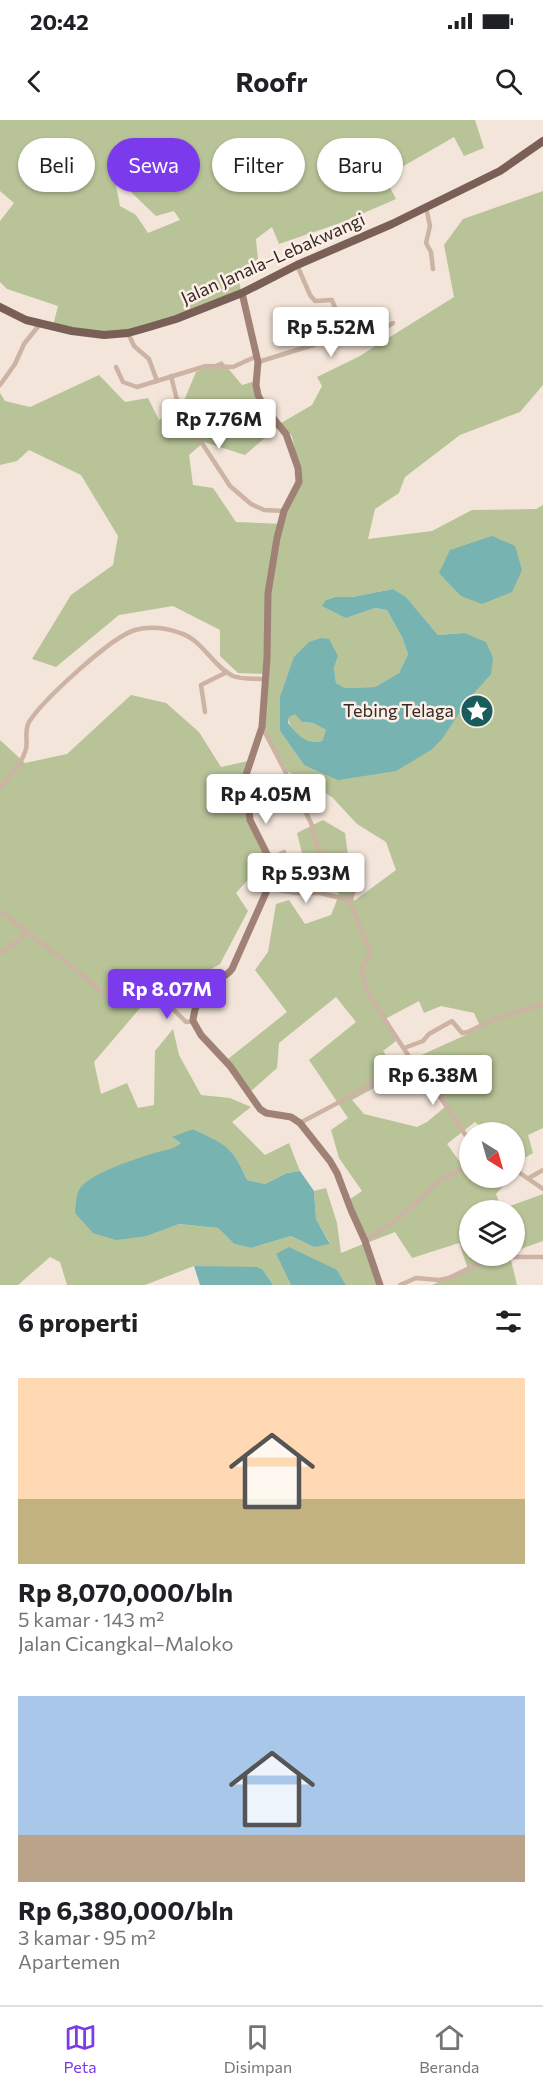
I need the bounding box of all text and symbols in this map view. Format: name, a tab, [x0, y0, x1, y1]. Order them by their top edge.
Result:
text: 20:42	[30, 8, 89, 35]
icon: back	[18, 65, 51, 98]
text: Roofr	[235, 65, 308, 98]
icon: search	[492, 65, 525, 98]
chip: Beli	[18, 138, 95, 192]
chip: Sewa	[107, 138, 200, 192]
chip: Filter	[212, 138, 305, 192]
chip: Baru	[317, 138, 403, 192]
street label: Jalan Janala–Lebakwangi	[177, 208, 368, 309]
pin: Rp 5.52M	[269, 307, 393, 358]
text: Rp 5.52M	[287, 314, 375, 338]
pin: Rp 7.76M	[157, 399, 281, 450]
text: Rp 7.76M	[176, 406, 262, 430]
place icon: Tebing Telaga	[459, 693, 495, 729]
place label: Tebing Telaga	[343, 699, 454, 721]
pin: Rp 4.05M	[204, 774, 328, 825]
text: Rp 4.05M	[221, 781, 311, 805]
pin: Rp 5.93M	[244, 853, 368, 904]
text: Rp 5.93M	[261, 860, 351, 884]
pin: Rp 8.07M	[105, 969, 229, 1020]
text: Rp 8.07M	[122, 976, 212, 1000]
pin: Rp 6.38M	[371, 1055, 495, 1106]
text: Rp 6.38M	[388, 1062, 478, 1086]
north arrow	[459, 1122, 525, 1188]
map controls	[459, 1122, 525, 1266]
button: layers	[459, 1200, 525, 1266]
icon: filters	[492, 1305, 525, 1338]
text: 6 properti	[18, 1306, 138, 1337]
icon: home	[218, 1417, 326, 1525]
text: Rp 8,070,000/bln	[18, 1576, 233, 1607]
text: 5 kamar · 143 m²	[18, 1607, 164, 1631]
text: Jalan Cicangkal–Maloko	[18, 1631, 233, 1655]
icon: home	[218, 1735, 326, 1843]
text: Rp 6,380,000/bln	[18, 1894, 233, 1925]
text: 3 kamar · 95 m²	[18, 1925, 156, 1949]
text: Apartemen	[18, 1949, 120, 1973]
tab: Peta	[64, 2021, 97, 2076]
tab: Disimpan	[224, 2021, 292, 2076]
tab: Beranda	[419, 2021, 479, 2076]

